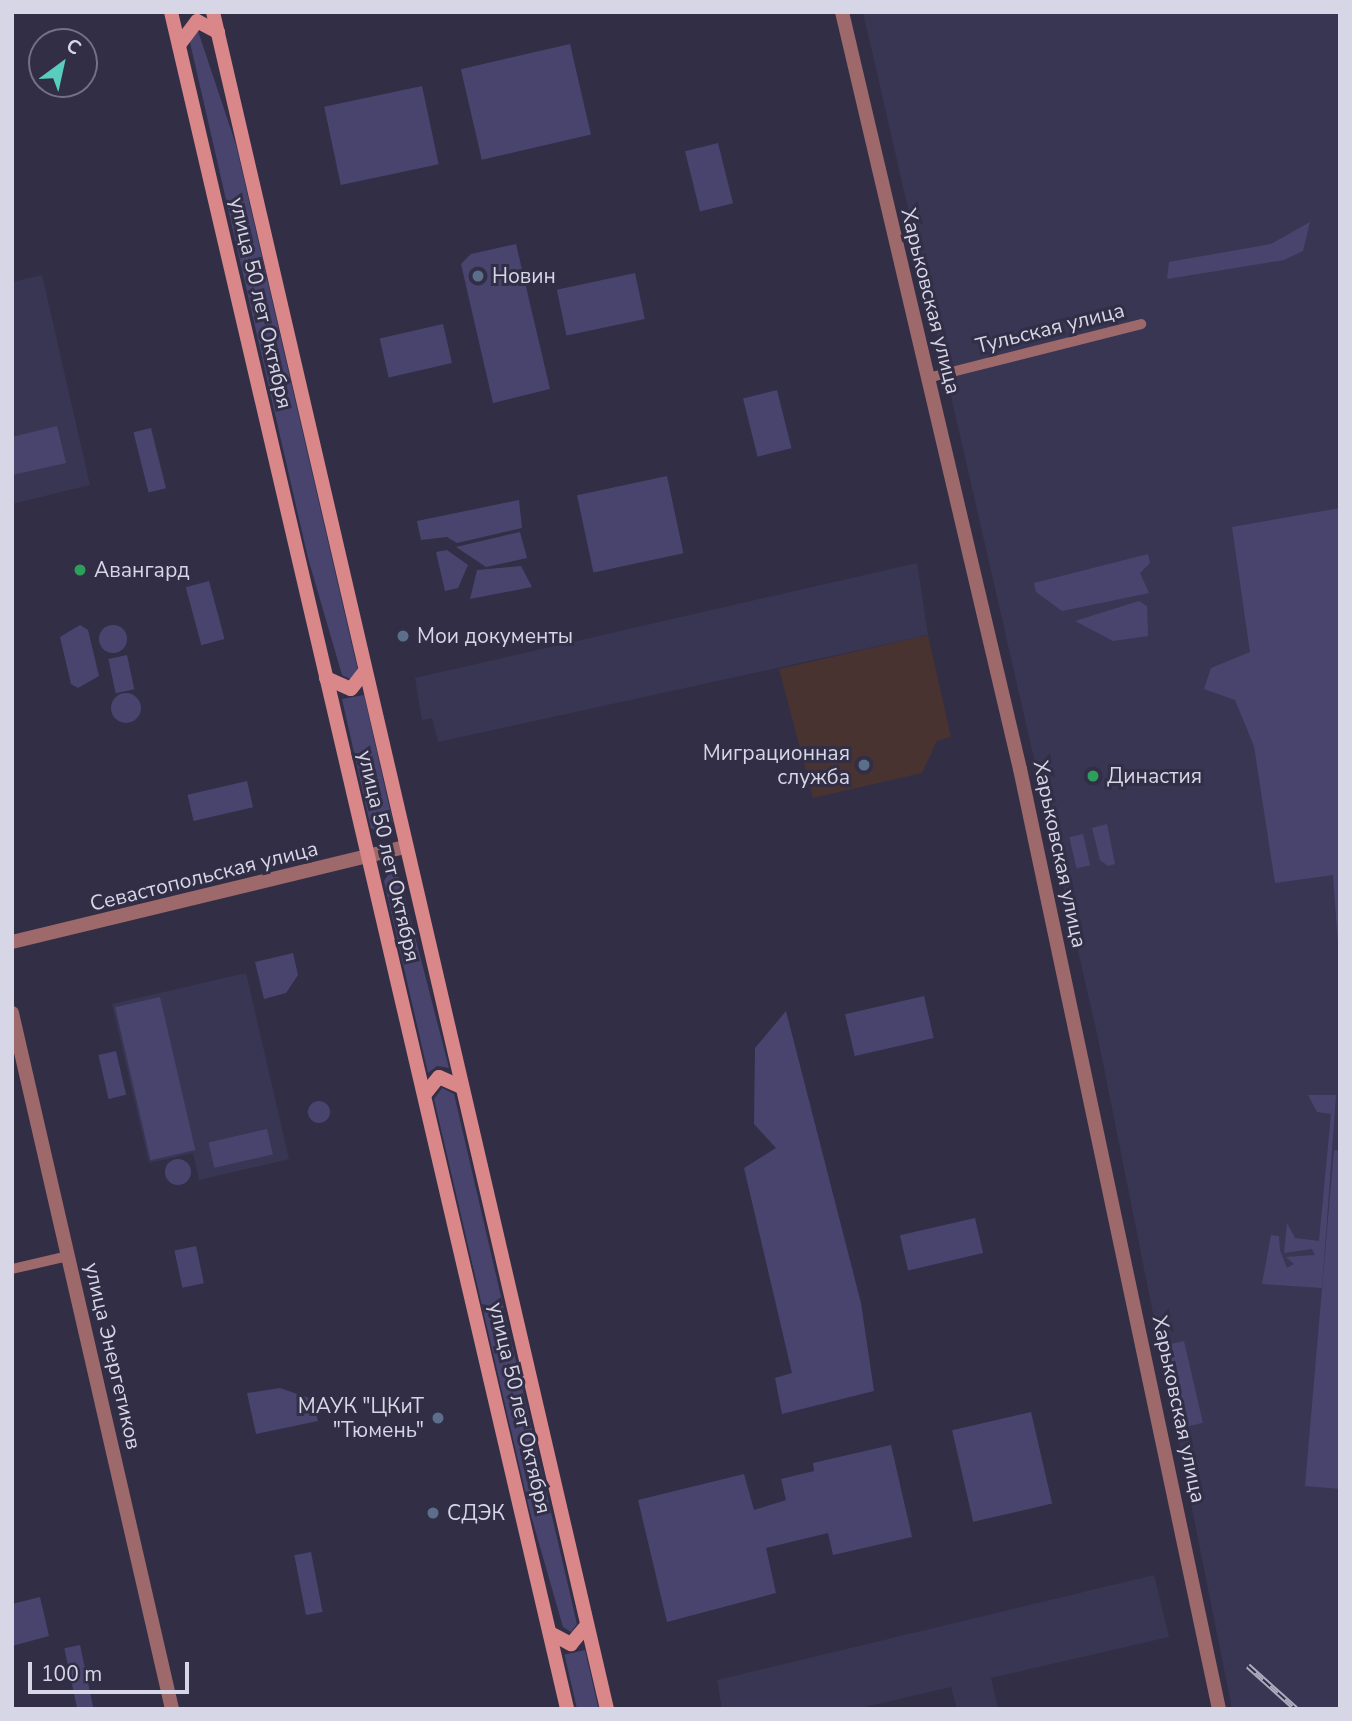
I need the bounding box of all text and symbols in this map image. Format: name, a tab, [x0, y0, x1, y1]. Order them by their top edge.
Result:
north arrow	[28, 28, 98, 98]
text: С	[61, 33, 86, 61]
street label: улица 50 лет Октября	[224, 195, 298, 411]
street label: Харьковская улица	[896, 205, 966, 397]
place label: Новин	[492, 263, 556, 289]
marker: Новин	[470, 268, 486, 284]
street label: Тульская улица	[973, 297, 1127, 359]
place label: Авангард	[94, 557, 190, 583]
marker: Авангард	[72, 562, 88, 578]
place label: Мои документы	[417, 623, 573, 649]
marker: Мои документы	[395, 628, 411, 644]
place label: Миграционная служба	[703, 740, 850, 790]
street label: улица 50 лет Октября	[352, 748, 426, 964]
marker: Миграционная служба	[856, 757, 872, 773]
street label: Харьковская улица	[1028, 758, 1092, 950]
place label: Династия	[1107, 763, 1202, 789]
marker: Династия	[1085, 768, 1101, 784]
street label: Севастопольская улица	[87, 835, 321, 917]
street label: улица Энергетиков	[79, 1260, 147, 1452]
street label: улица 50 лет Октября	[483, 1300, 557, 1516]
street label: Харьковская улица	[1147, 1313, 1211, 1505]
place label: МАУК "ЦКиТ "Тюмень"	[298, 1393, 424, 1443]
marker: МАУК "ЦКиТ "Тюмень"	[430, 1410, 446, 1426]
place label: СДЭК	[447, 1500, 505, 1526]
marker: СДЭК	[425, 1505, 441, 1521]
scale bar	[32, 1648, 192, 1692]
text: 100 m	[41, 1660, 102, 1688]

